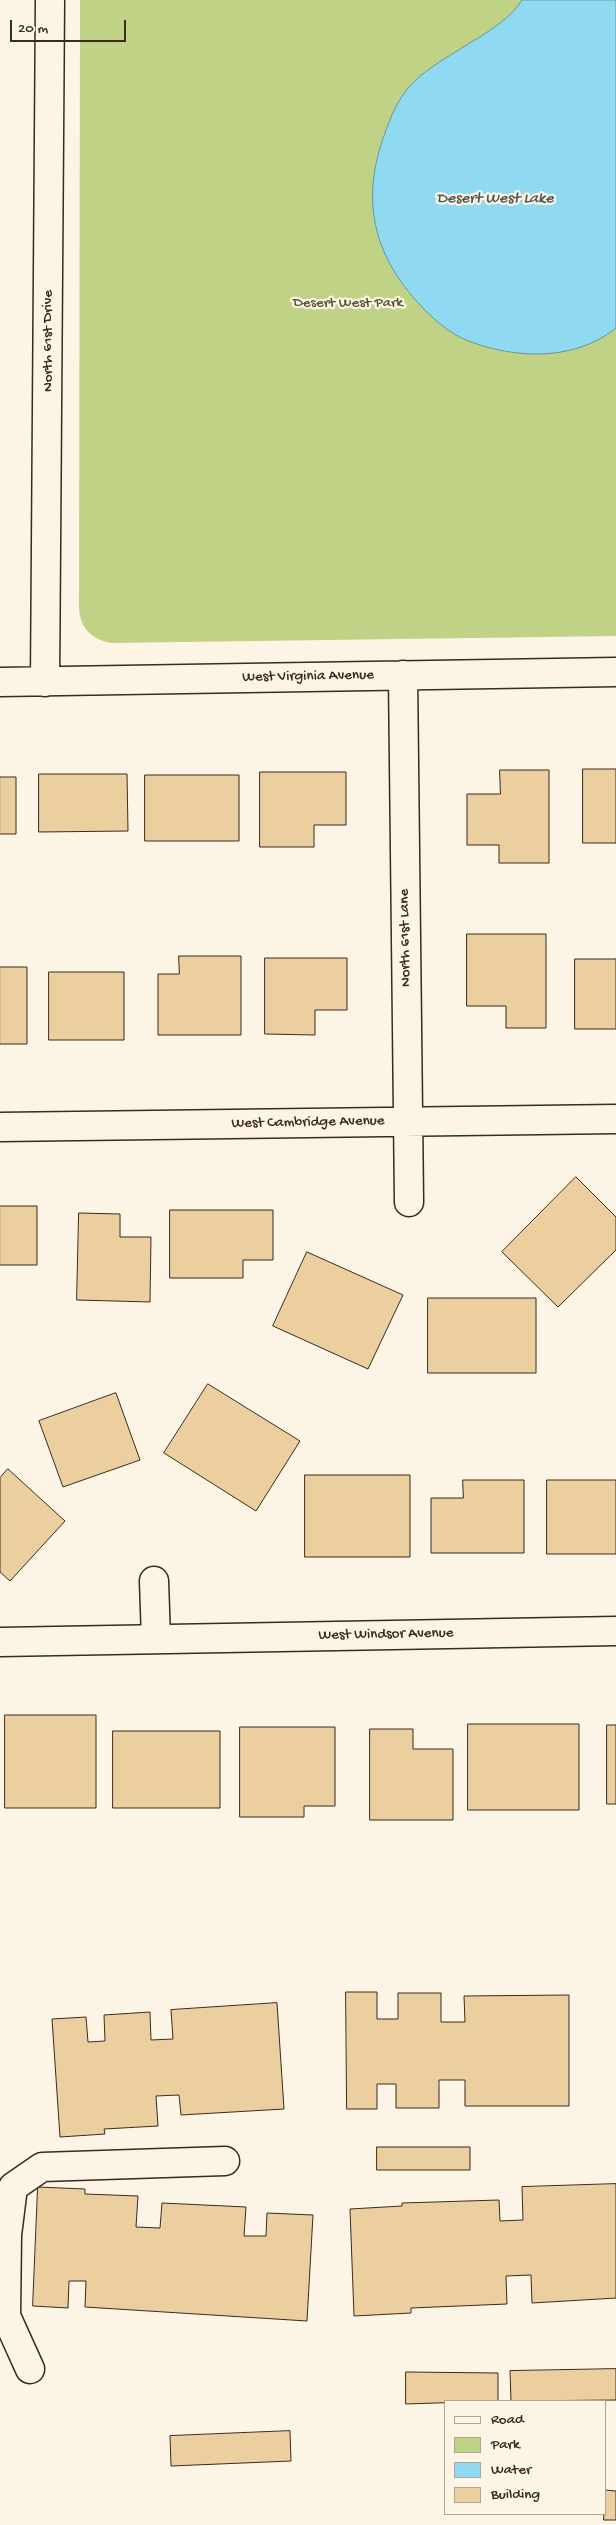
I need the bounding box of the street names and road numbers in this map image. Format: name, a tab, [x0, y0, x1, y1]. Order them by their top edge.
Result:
street label: North 61st Drive	[40, 290, 58, 392]
street label: West Virginia Avenue	[242, 667, 374, 687]
street label: North 61st Lane	[396, 889, 416, 987]
street label: West Cambridge Avenue	[231, 1113, 385, 1133]
street label: West Windsor Avenue	[318, 1625, 454, 1645]

